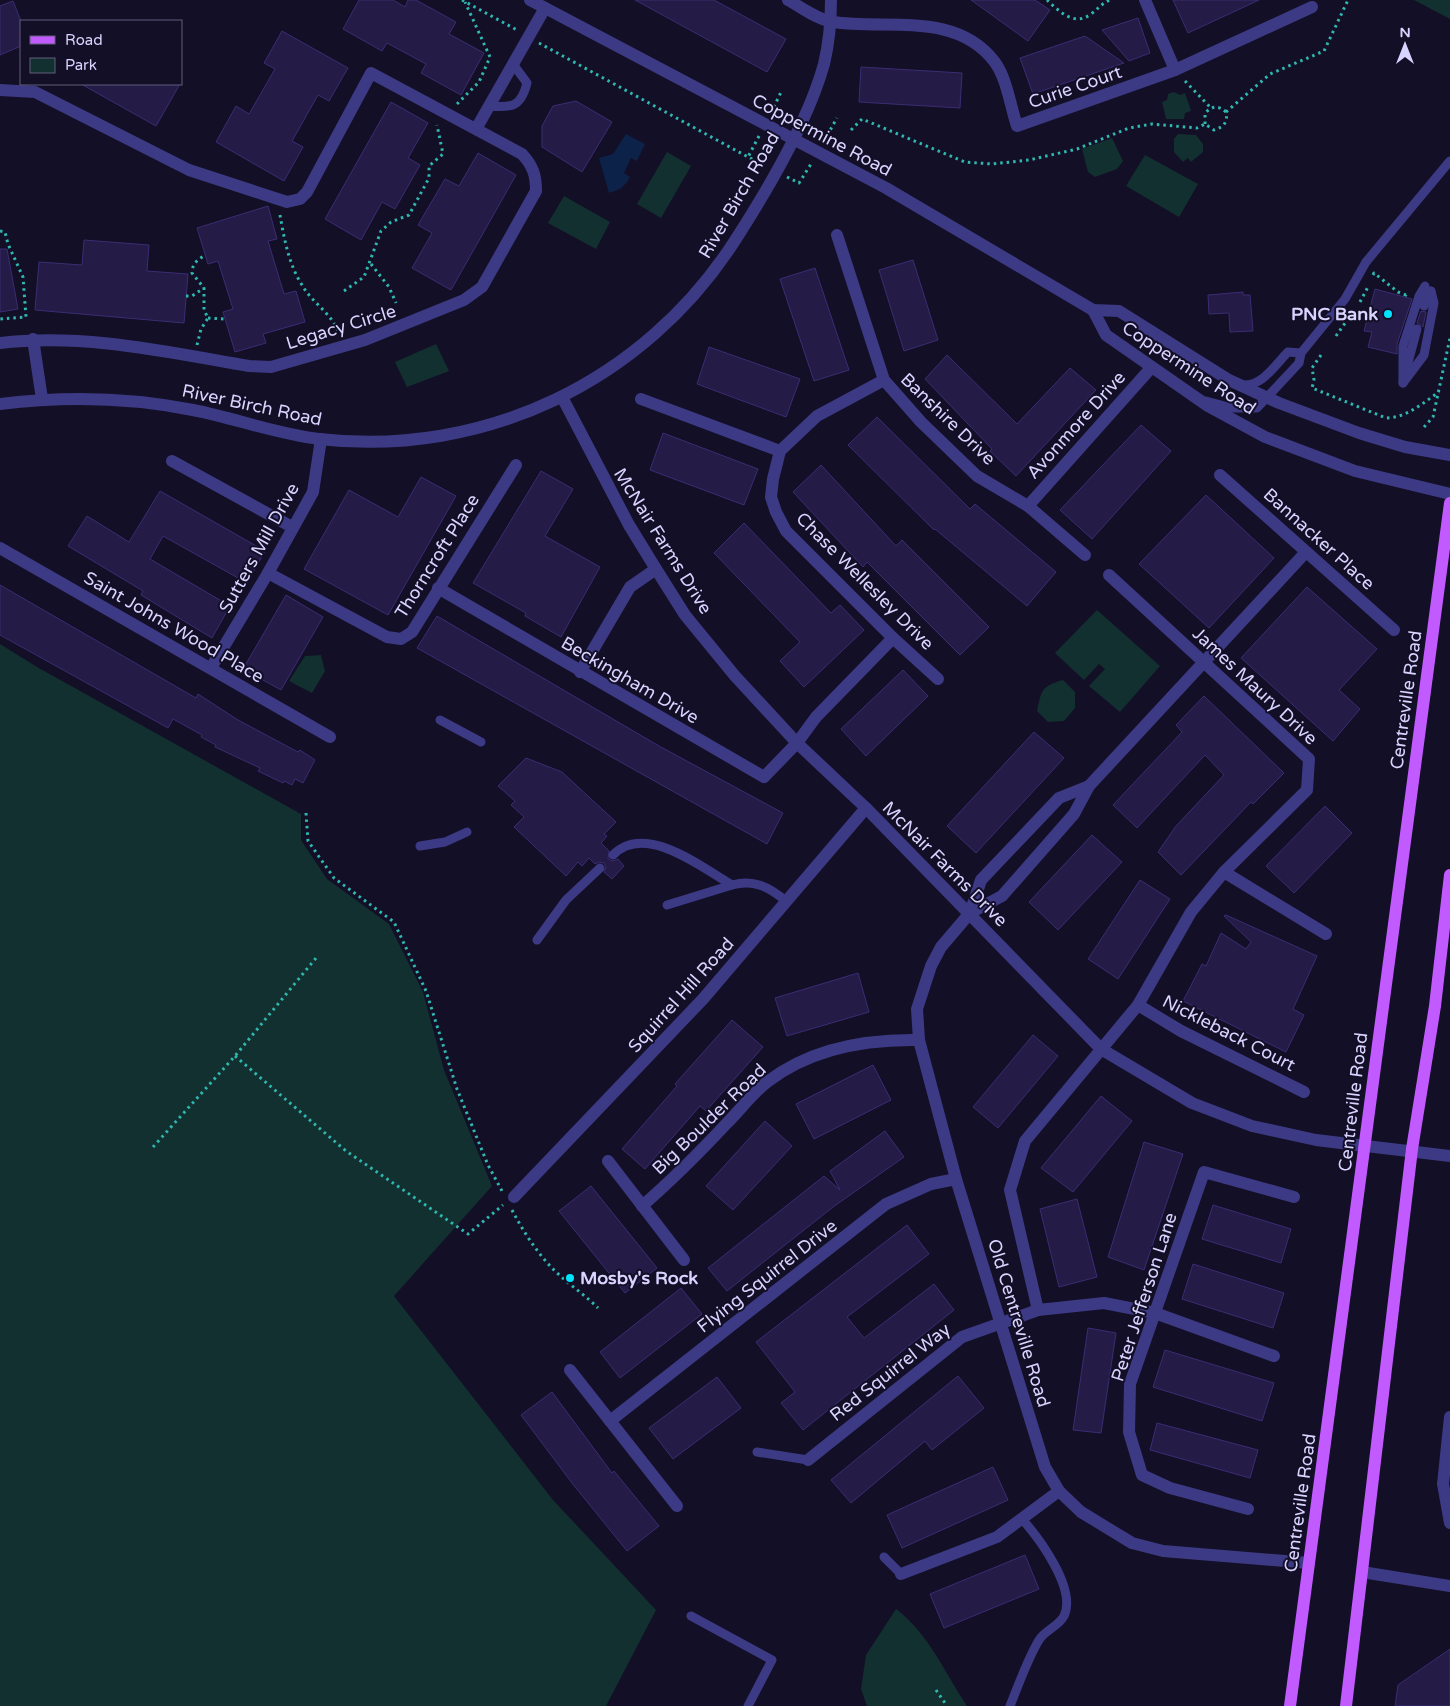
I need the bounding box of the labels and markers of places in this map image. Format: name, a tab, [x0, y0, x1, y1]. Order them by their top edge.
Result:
place label: PNC Bank	[1291, 303, 1378, 325]
marker: PNC Bank	[1382, 308, 1394, 320]
place label: Mosby's Rock	[580, 1267, 698, 1289]
marker: Mosby's Rock	[564, 1272, 576, 1284]

